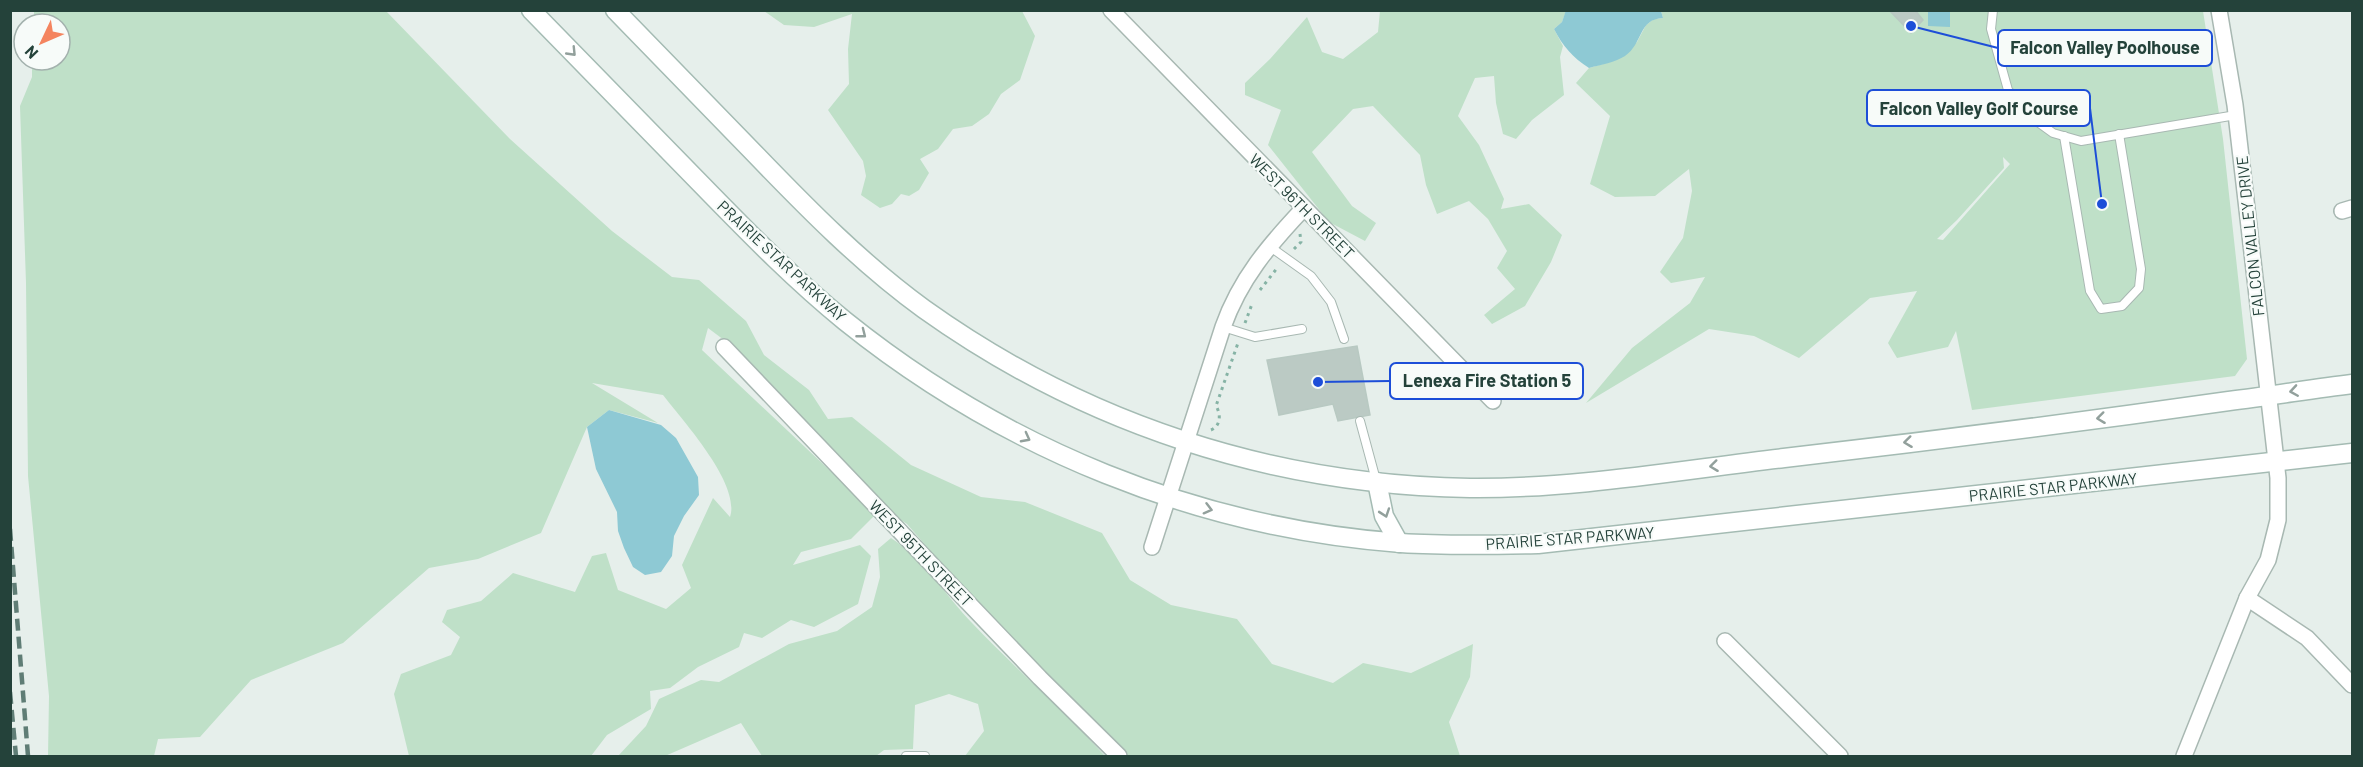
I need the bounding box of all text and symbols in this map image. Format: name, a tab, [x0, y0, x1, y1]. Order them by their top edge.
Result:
north arrow	[12, 12, 72, 72]
callout: Falcon Valley Poolhouse	[1998, 30, 2212, 66]
text: Falcon Valley Poolhouse	[2010, 36, 2200, 58]
text: N	[20, 42, 41, 63]
one-way arrow	[564, 45, 575, 56]
callout: Falcon Valley Golf Course	[1867, 90, 2090, 126]
text: Falcon Valley Golf Course	[1880, 97, 2079, 119]
street label: WEST 96TH STREET	[1246, 149, 1359, 262]
street label: FALCON VALLEY DRIVE	[2232, 155, 2267, 317]
street label: PRAIRIE STAR PARKWAY	[714, 196, 851, 325]
one-way arrow	[855, 327, 866, 338]
callout: Lenexa Fire Station 5	[1390, 363, 1583, 399]
text: Lenexa Fire Station 5	[1403, 369, 1571, 391]
one-way arrow	[2290, 384, 2299, 396]
one-way arrow	[2097, 411, 2106, 423]
one-way arrow	[1020, 431, 1031, 442]
one-way arrow	[1903, 436, 1912, 448]
one-way arrow	[1710, 459, 1719, 472]
street label: PRAIRIE STAR PARKWAY	[1968, 468, 2138, 505]
street label: WEST 95TH STREET	[866, 496, 977, 610]
one-way arrow	[1202, 502, 1213, 514]
one-way arrow	[1378, 508, 1391, 518]
street label: PRAIRIE STAR PARKWAY	[1485, 522, 1655, 553]

